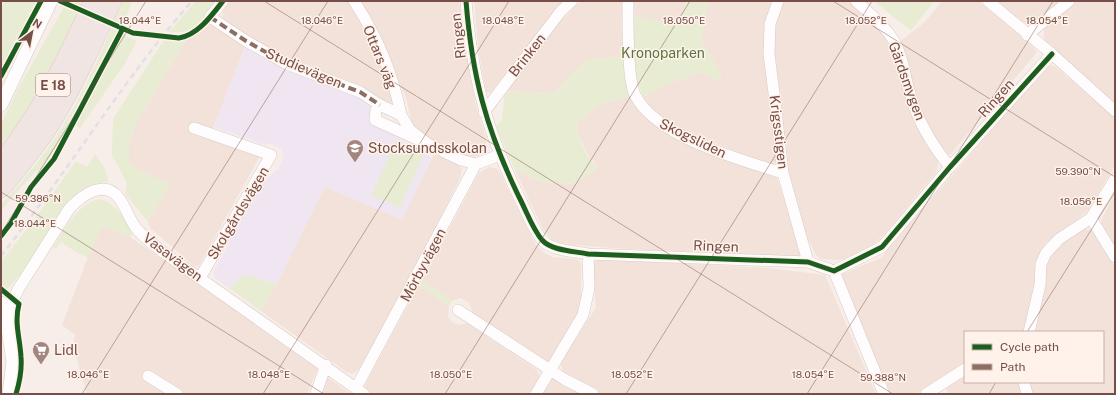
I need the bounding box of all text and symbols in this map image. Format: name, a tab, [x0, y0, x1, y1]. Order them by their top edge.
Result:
north arrow	[12, 12, 52, 52]
street label: Ringen	[447, 12, 469, 60]
text: 18.044°E	[119, 14, 161, 26]
text: 18.046°E	[301, 14, 343, 26]
text: 18.048°E	[482, 14, 524, 26]
text: 18.050°E	[663, 14, 705, 26]
text: 18.052°E	[845, 14, 887, 26]
text: 18.054°E	[1026, 14, 1068, 26]
text: N	[30, 16, 44, 31]
street label: Ottars väg	[360, 23, 400, 91]
street label: Brinken	[505, 30, 549, 80]
street label: Gärdsmygen	[885, 40, 929, 122]
street label: Studievägen	[263, 45, 345, 91]
park label: Kronoparken	[621, 45, 705, 61]
road number: E 18	[36, 74, 70, 96]
street label: Ringen	[975, 76, 1017, 120]
street label: Krigsstigen	[767, 94, 791, 170]
street label: Skogsliden	[657, 115, 729, 161]
school or university icon: Stocksundsskolan	[345, 138, 365, 163]
place label: Stocksundsskolan	[368, 140, 487, 156]
street label: Skolgårdsvägen	[204, 164, 272, 262]
text: 59.390°N	[1055, 165, 1101, 177]
text: 59.386°N	[15, 192, 61, 204]
text: 18.056°E	[1060, 195, 1102, 207]
text: 18.044°E	[14, 217, 56, 229]
street label: Mörbyvägen	[397, 226, 449, 304]
street label: Vasavägen	[140, 229, 206, 285]
street label: Ringen	[693, 237, 739, 255]
legend	[964, 331, 1104, 383]
supermarket icon: Lidl	[31, 340, 51, 365]
text: Cycle path	[1000, 340, 1059, 354]
place label: Lidl	[54, 342, 78, 358]
text: Path	[1000, 360, 1026, 374]
text: 18.046°E	[67, 368, 109, 380]
text: 18.048°E	[248, 368, 290, 380]
text: 18.050°E	[430, 368, 472, 380]
text: 18.052°E	[611, 368, 653, 380]
text: 18.054°E	[792, 368, 834, 380]
text: 59.388°N	[860, 371, 906, 383]

